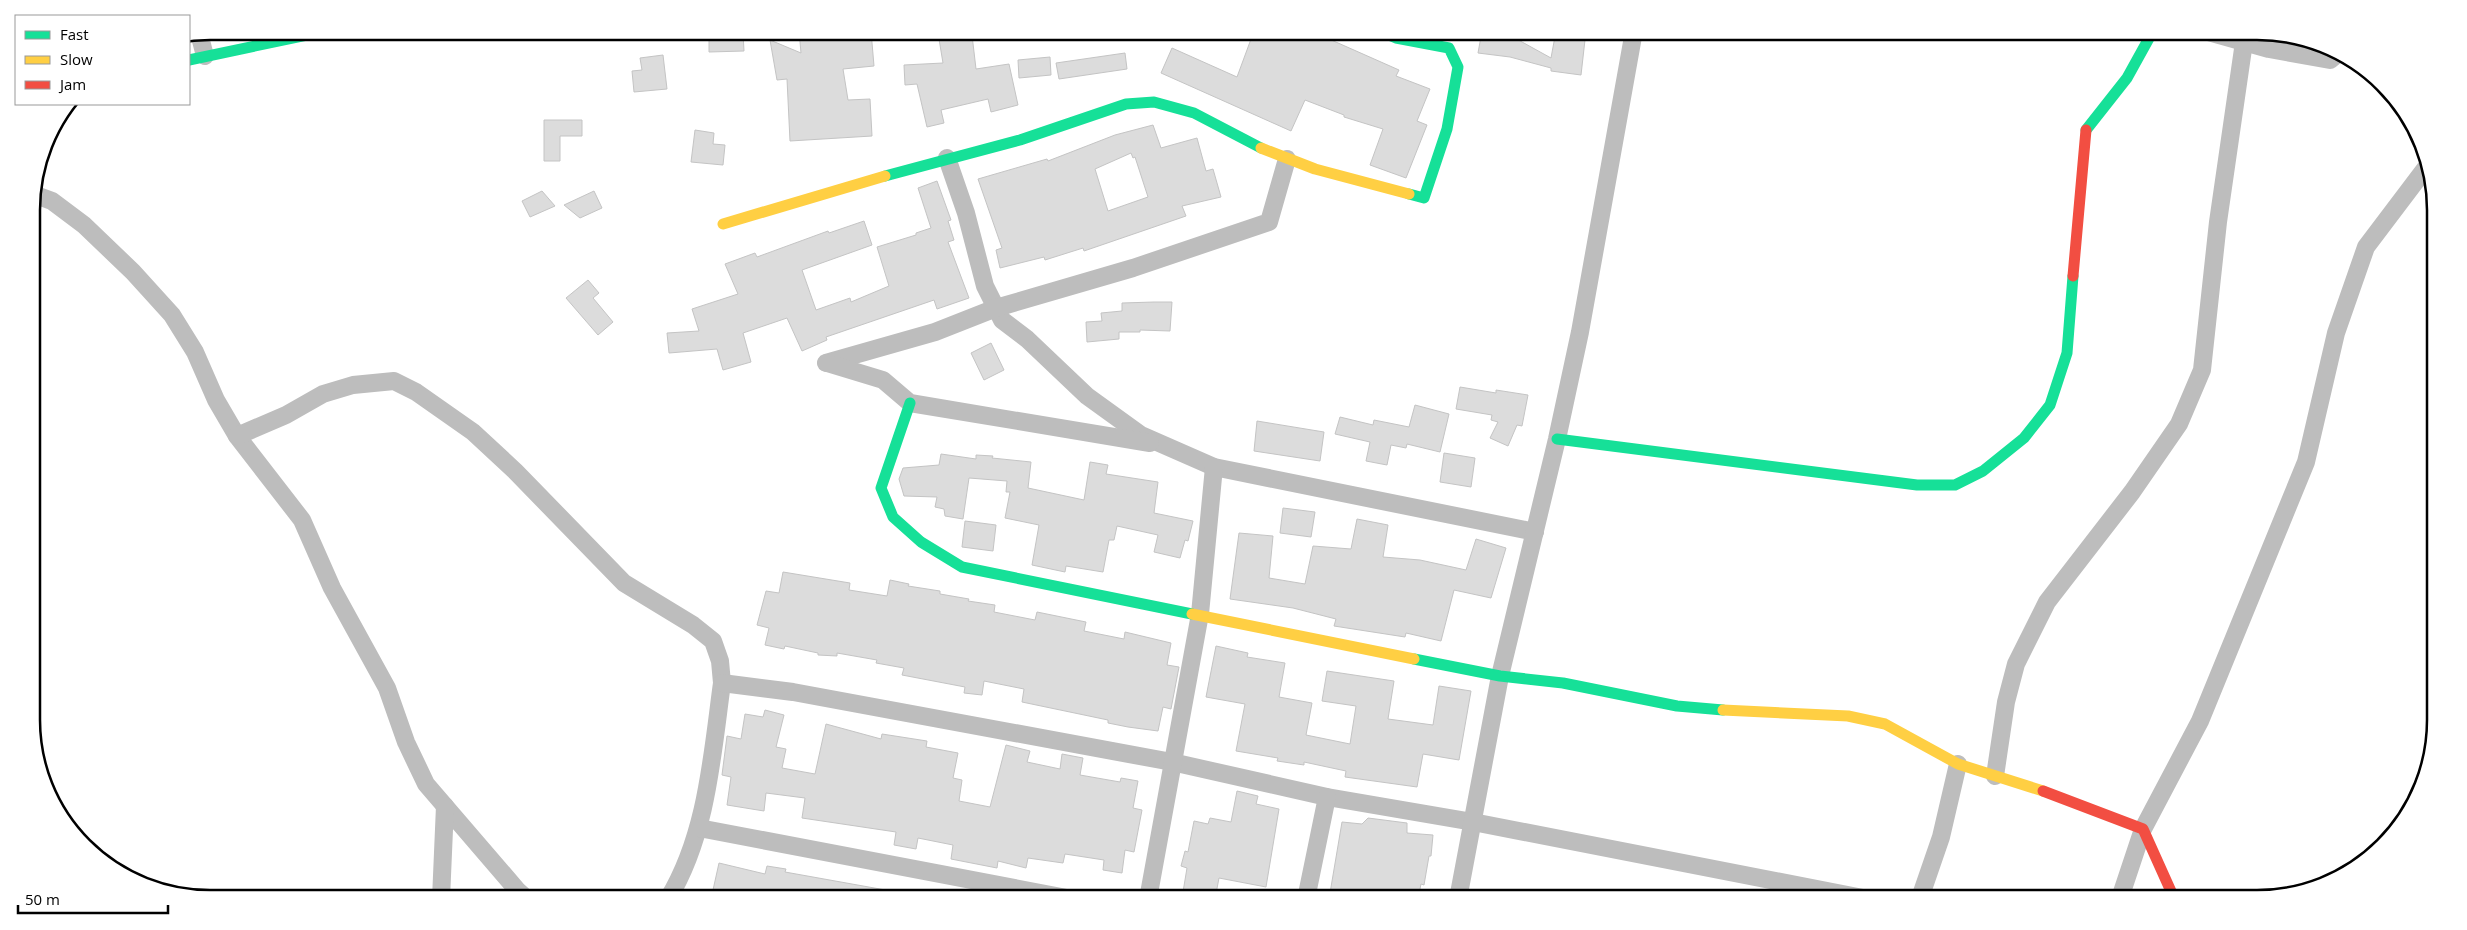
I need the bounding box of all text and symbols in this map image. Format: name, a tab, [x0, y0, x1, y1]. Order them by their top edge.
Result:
legend	[15, 15, 190, 105]
text: Fast	[60, 24, 89, 44]
text: Slow	[60, 49, 93, 69]
text: Jam	[58, 74, 86, 94]
scale bar	[18, 882, 168, 914]
text: 50 m	[25, 889, 60, 909]

